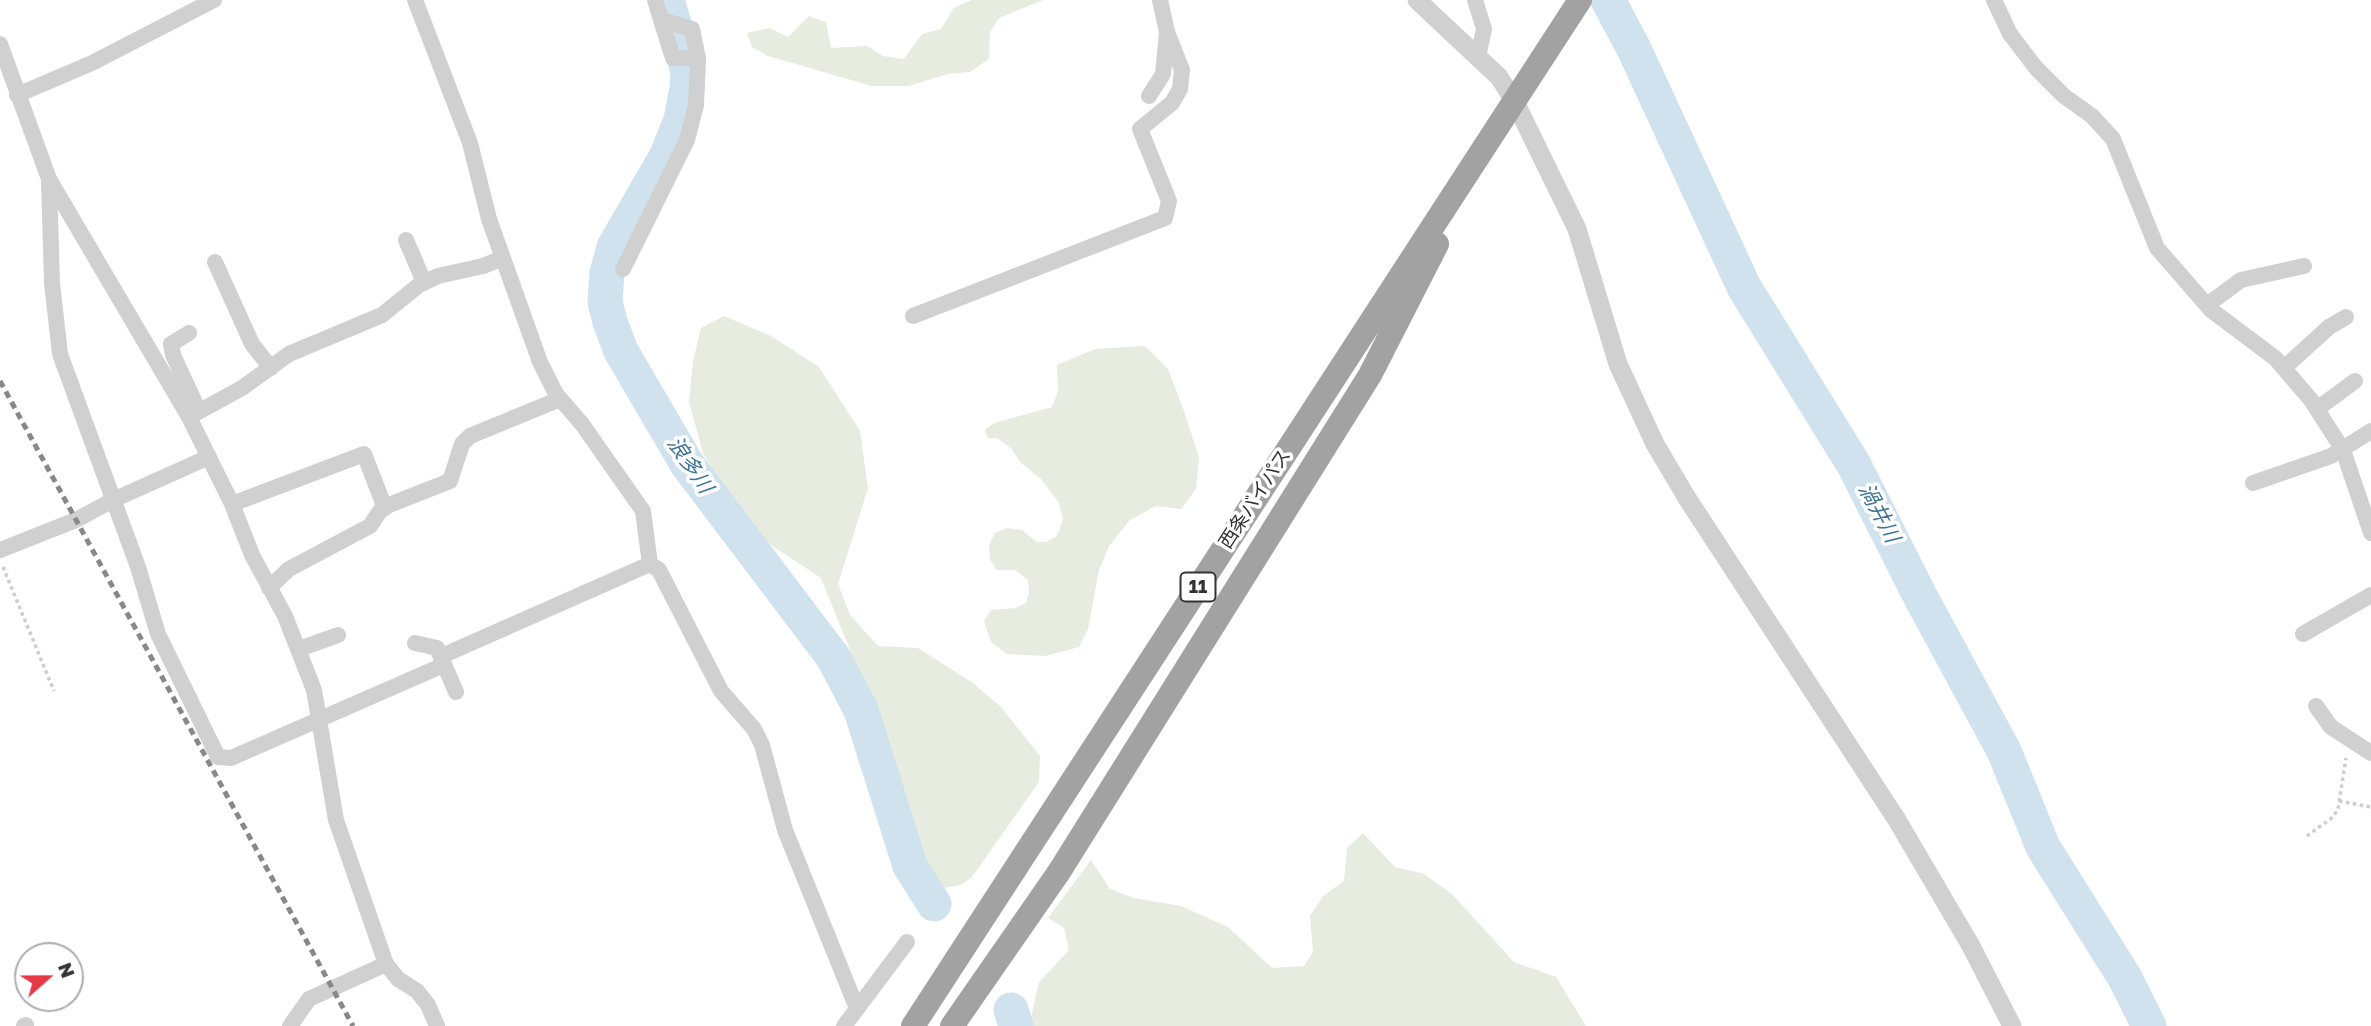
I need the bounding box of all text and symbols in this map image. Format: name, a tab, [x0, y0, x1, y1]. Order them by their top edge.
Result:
water label: 浪多川	[662, 432, 718, 498]
street label: 西条バイパス	[1214, 445, 1296, 553]
water label: 渦井川	[1853, 479, 1905, 547]
road number: 11	[1180, 572, 1216, 602]
north arrow	[14, 942, 84, 1012]
text: N	[54, 959, 81, 981]

